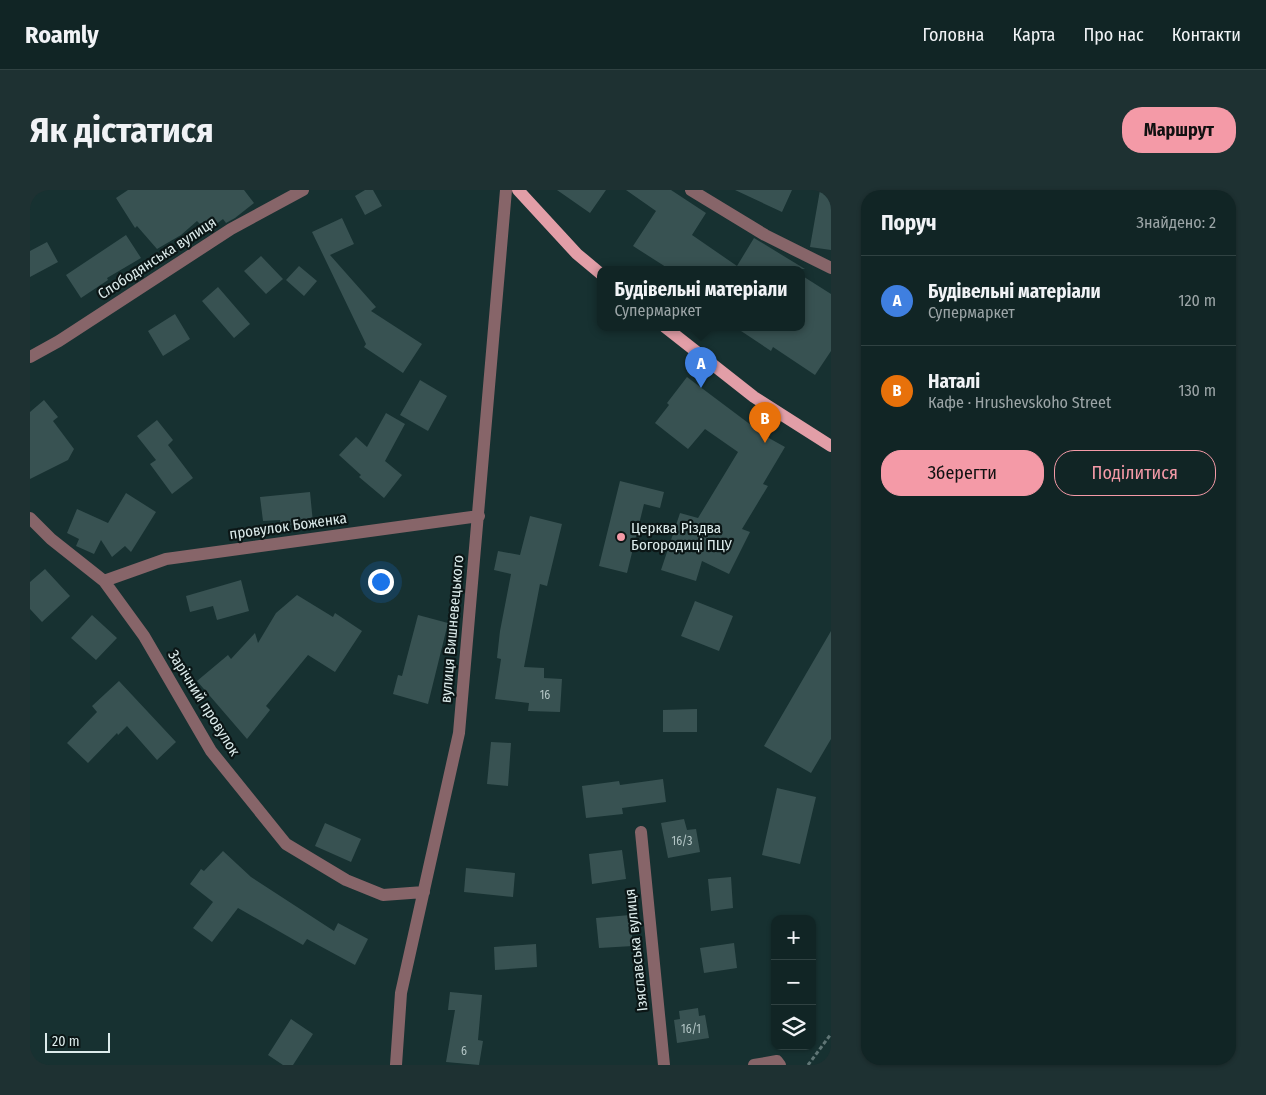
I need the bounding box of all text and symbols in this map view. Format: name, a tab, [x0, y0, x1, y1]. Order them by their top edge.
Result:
text: Roamly	[25, 21, 99, 49]
text: Головна	[922, 24, 984, 46]
text: Карта	[1012, 24, 1055, 46]
text: Про нас	[1083, 24, 1144, 46]
text: Контакти	[1172, 24, 1241, 46]
button: Маршрут	[1122, 107, 1236, 153]
text: Як дістатися	[30, 109, 214, 151]
text: Поруч	[881, 210, 937, 236]
street label: Слободянська вулиця	[94, 213, 220, 303]
text: Знайдено: 2	[1136, 213, 1216, 232]
popup	[597, 266, 805, 331]
text: Будівельні матеріали	[615, 278, 787, 301]
text: Будівельні матеріали	[928, 280, 1101, 303]
text: A	[893, 291, 901, 310]
text: 120 m	[1178, 291, 1216, 310]
text: Супермаркет	[615, 301, 701, 320]
text: Супермаркет	[928, 303, 1015, 322]
pin: A	[685, 347, 717, 388]
text: Наталі	[928, 370, 980, 393]
text: B	[893, 381, 901, 400]
text: 130 m	[1178, 381, 1216, 400]
text: Кафе · Hrushevskoho Street	[928, 393, 1111, 412]
pin: B	[749, 402, 781, 443]
button: Зберегти	[881, 450, 1044, 496]
button: Поділитися	[1054, 450, 1216, 496]
street label: провулок Боженка	[228, 509, 348, 543]
place label: Церква Різдва Богородиці ПЦУ	[631, 519, 733, 554]
marker: Церква Різдва Богородиці ПЦУ	[615, 531, 627, 543]
street label: вулиця Вишневецького	[437, 554, 467, 704]
your location	[368, 569, 394, 595]
street label: Зарічний провулок	[164, 647, 244, 759]
house number: 16	[540, 688, 550, 702]
house number: 16/3	[671, 834, 693, 848]
street label: Ізяславська вулиця	[621, 888, 651, 1012]
map controls	[771, 915, 816, 1050]
button: +	[771, 915, 816, 960]
button: −	[771, 960, 816, 1005]
button: layers	[771, 1005, 816, 1050]
house number: 16/1	[681, 1022, 701, 1036]
scale bar	[45, 1030, 110, 1053]
text: 20 m	[52, 1033, 80, 1050]
house number: 6	[461, 1044, 467, 1058]

